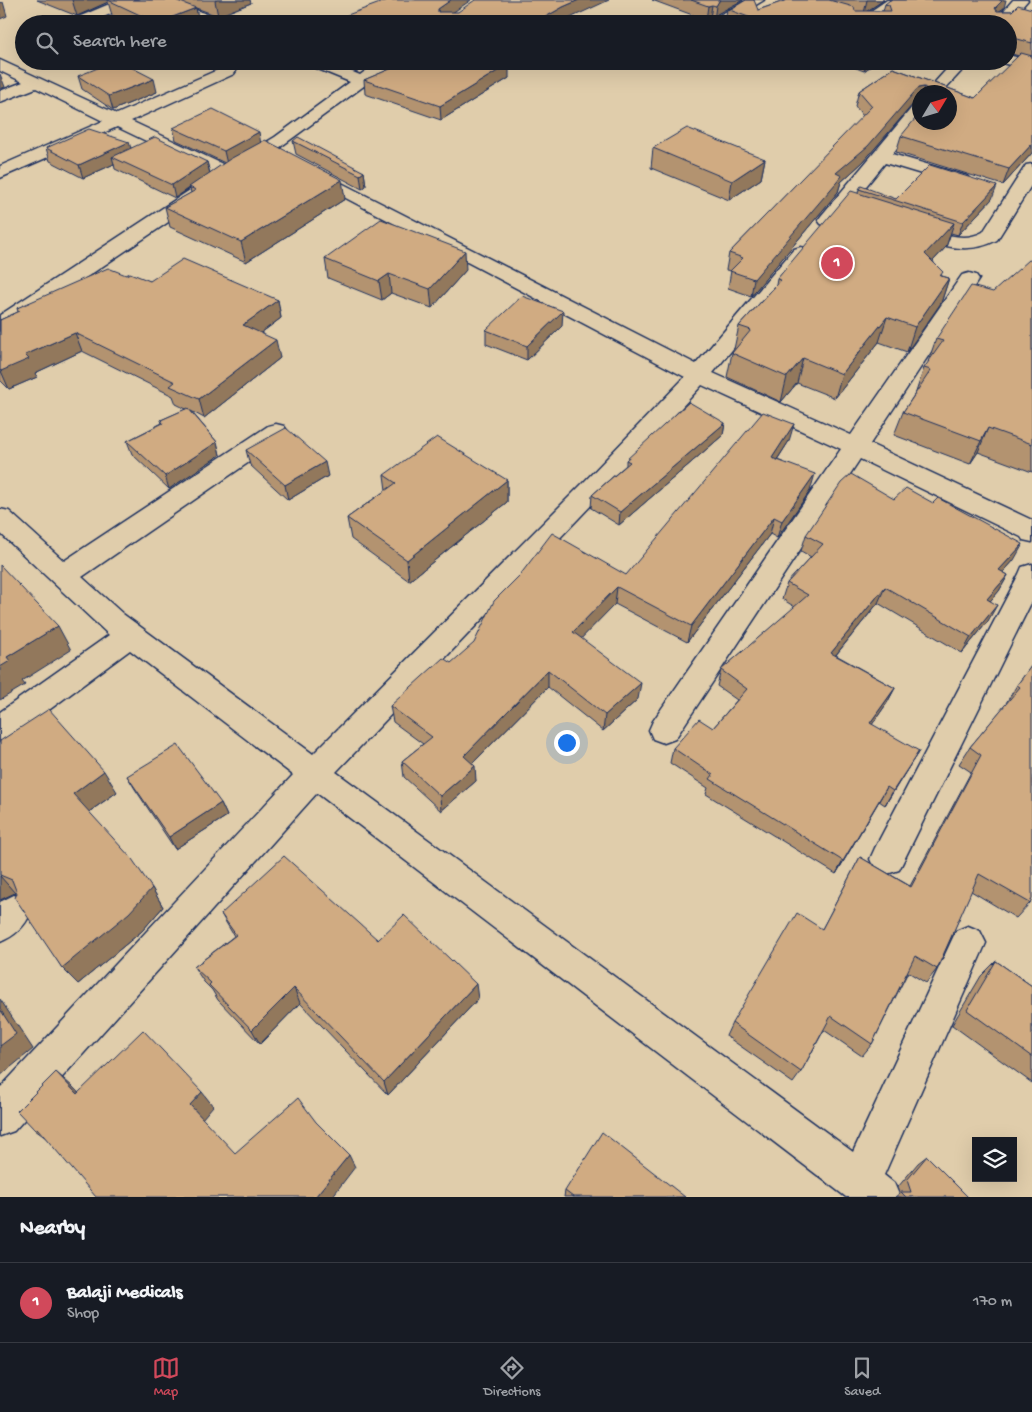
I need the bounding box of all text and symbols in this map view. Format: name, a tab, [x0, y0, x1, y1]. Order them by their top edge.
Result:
search box	[15, 15, 1017, 70]
icon: search	[33, 29, 61, 57]
text: Search here	[73, 31, 167, 54]
north arrow	[912, 85, 957, 130]
pin: 1	[821, 244, 853, 282]
your location	[554, 730, 580, 756]
map controls	[972, 1137, 1017, 1182]
button: layers	[972, 1137, 1017, 1182]
text: Nearby	[20, 1217, 85, 1242]
text: Balaji Medicals	[67, 1282, 183, 1305]
text: 1	[33, 1293, 39, 1312]
text: 170 m	[973, 1293, 1012, 1312]
text: Shop	[67, 1305, 99, 1324]
tab: Map	[152, 1354, 180, 1401]
tab: Directions	[484, 1354, 541, 1401]
tab: Saved	[844, 1354, 880, 1401]

